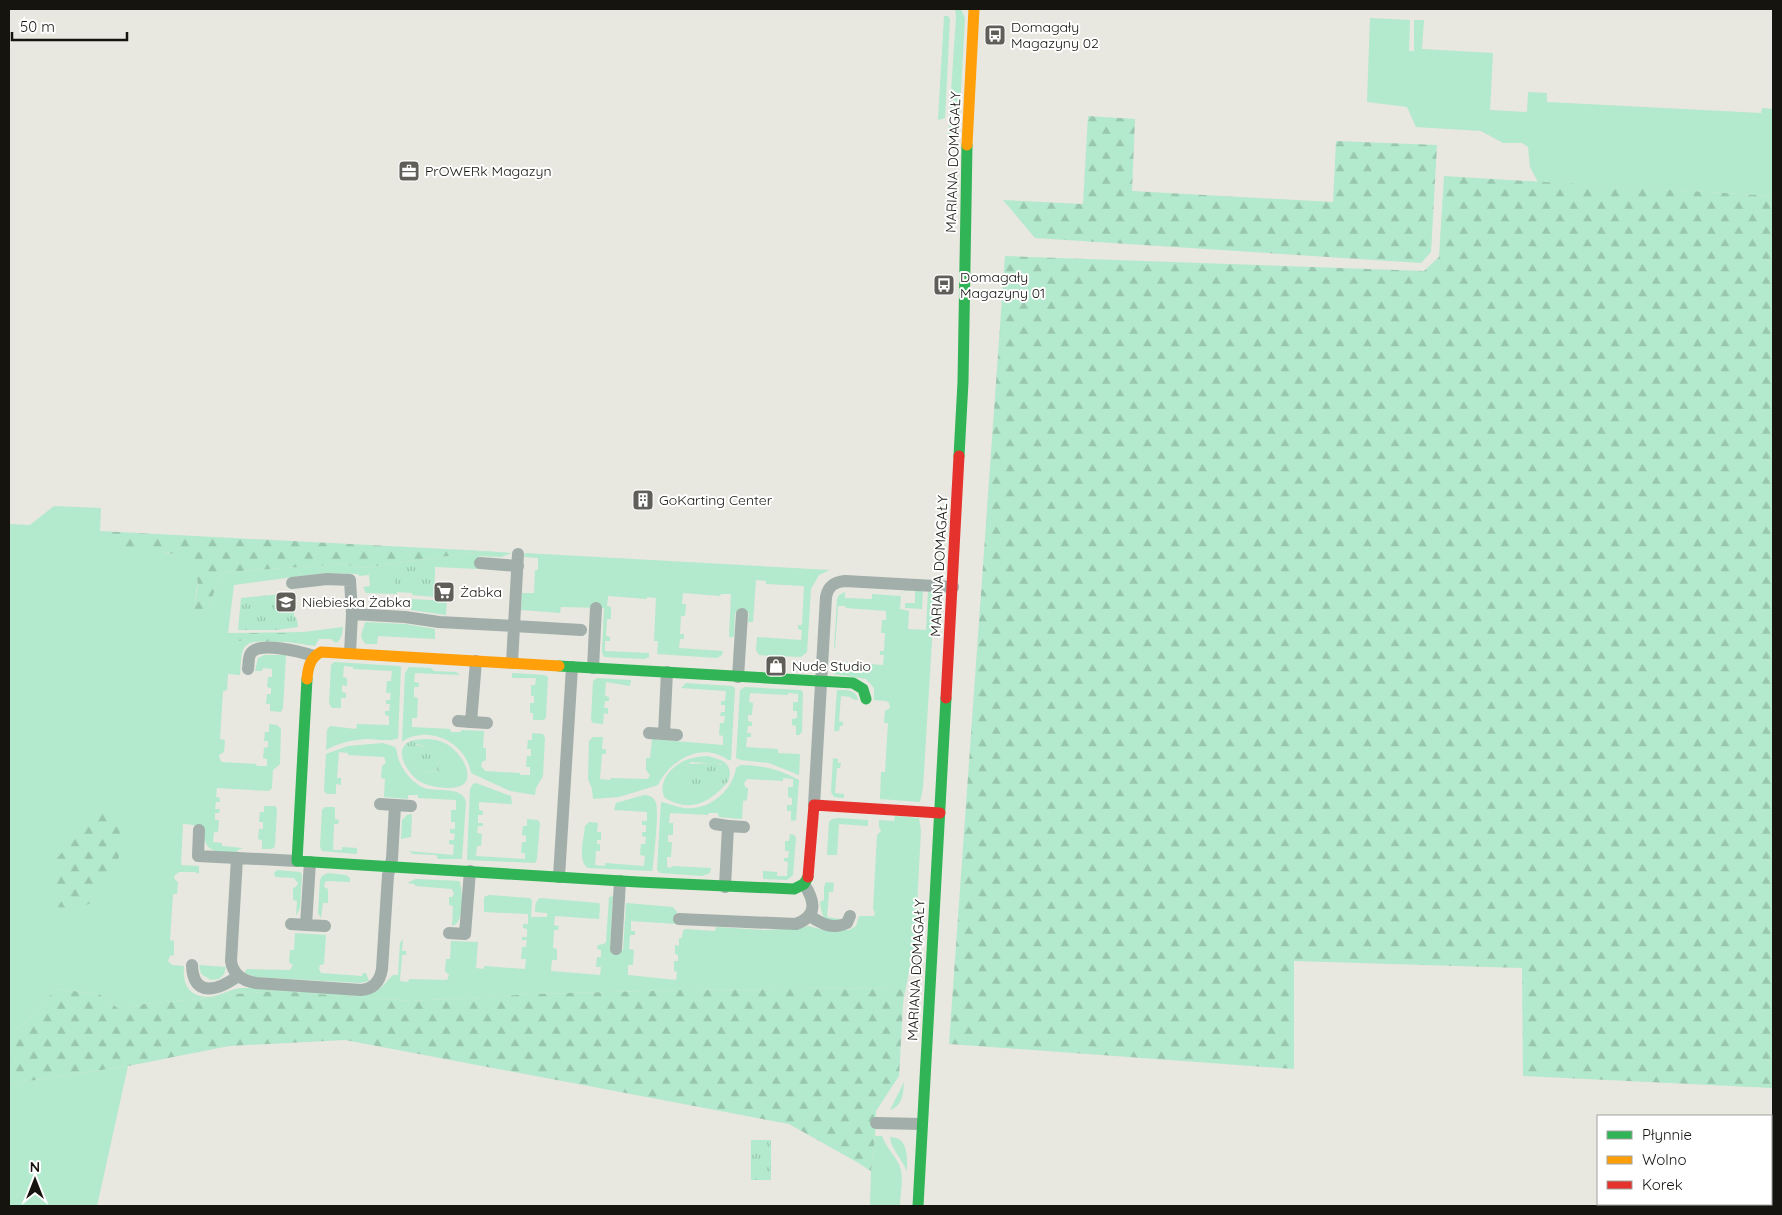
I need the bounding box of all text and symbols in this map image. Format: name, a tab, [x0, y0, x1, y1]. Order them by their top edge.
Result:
scale bar	[12, 10, 128, 42]
text: 50 m	[20, 17, 55, 36]
place label: Domagały Magazyny 02	[1011, 18, 1099, 52]
bus stop icon: Domagały Magazyny 02	[983, 23, 1007, 47]
street label: MARIANA DOMAGAŁY	[942, 91, 964, 233]
office icon: PrOWERk Magazyn	[397, 159, 421, 183]
place label: PrOWERk Magazyn	[425, 162, 552, 180]
place label: Domagały Magazyny 01	[960, 268, 1045, 302]
bus stop icon: Domagały Magazyny 01	[932, 273, 956, 297]
building icon: GoKarting Center	[631, 488, 655, 512]
place label: GoKarting Center	[659, 491, 773, 509]
street label: MARIANA DOMAGAŁY	[926, 495, 952, 637]
supermarket icon: Żabka	[432, 580, 456, 604]
place label: Żabka	[460, 583, 502, 601]
school or university icon: Niebieska Żabka	[274, 590, 298, 614]
place label: Niebieska Żabka	[302, 593, 411, 611]
shop icon: Nude Studio	[764, 654, 788, 678]
place label: Nude Studio	[792, 657, 871, 675]
street label: MARIANA DOMAGAŁY	[903, 899, 929, 1041]
legend	[1597, 1115, 1772, 1205]
text: Płynnie	[1642, 1125, 1692, 1144]
text: Wolno	[1642, 1150, 1687, 1169]
north arrow	[10, 1155, 60, 1205]
text: N	[30, 1158, 40, 1176]
text: Korek	[1642, 1175, 1683, 1194]

